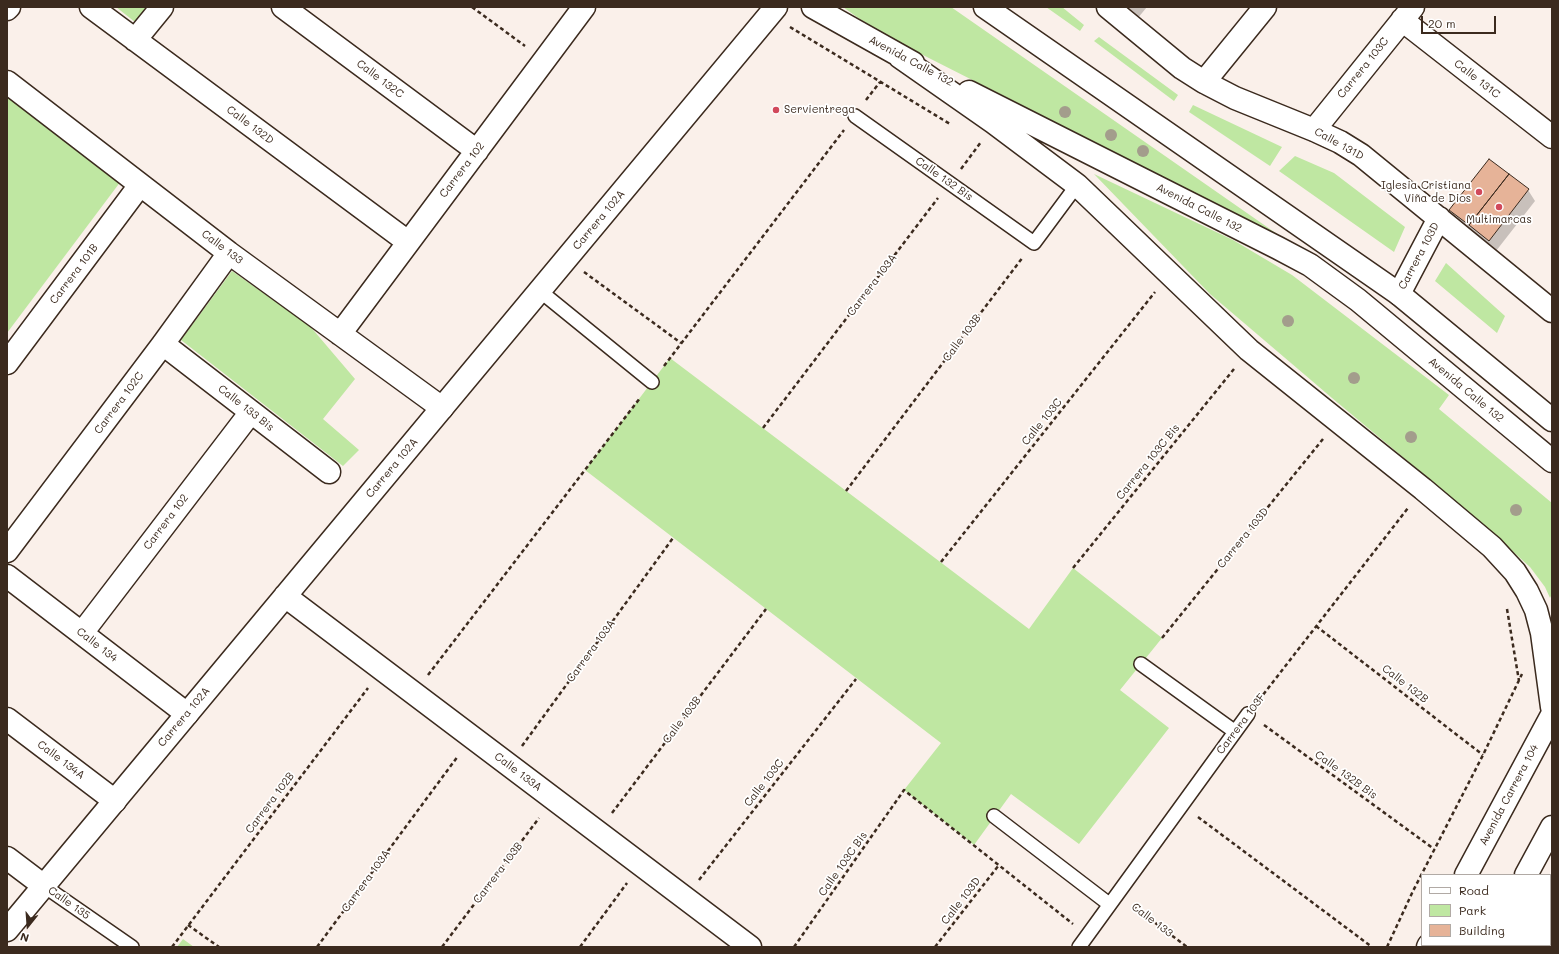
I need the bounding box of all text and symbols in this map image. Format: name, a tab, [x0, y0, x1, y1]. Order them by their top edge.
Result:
scale bar	[1423, 8, 1498, 34]
text: 20 m	[1428, 15, 1456, 31]
street label: Avenida Calle 132	[866, 33, 956, 89]
street label: Carrera 103C	[1334, 35, 1392, 101]
street label: Calle 132C	[354, 57, 406, 101]
street label: Calle 131C	[1451, 57, 1503, 101]
street label: Calle 132D	[224, 103, 276, 147]
place label: Servientrega	[784, 103, 855, 117]
marker: Servientrega	[771, 105, 781, 115]
street label: Calle 131D	[1312, 125, 1366, 163]
street label: Carrera 102	[437, 140, 487, 200]
street label: Calle 132 Bis	[913, 154, 975, 204]
place label: Iglesia Cristiana Viña de Dios	[1381, 179, 1471, 205]
street label: Avenida Calle 132	[1154, 181, 1244, 235]
street label: Carrera 102A	[570, 187, 628, 253]
marker: Iglesia Cristiana Viña de Dios	[1474, 187, 1484, 197]
marker: Multimarcas	[1494, 202, 1504, 212]
place label: Multimarcas	[1466, 213, 1532, 227]
street label: Carrera 103D	[1396, 220, 1442, 292]
street label: Calle 133	[199, 227, 245, 267]
street label: Carrera 101B	[47, 241, 101, 307]
street label: Carrera 103A	[844, 251, 900, 319]
street label: Calle 103B	[940, 312, 984, 364]
street label: Avenida Calle 132	[1426, 355, 1506, 425]
street label: Carrera 102C	[91, 369, 147, 437]
street label: Calle 133 Bis	[215, 382, 277, 434]
street label: Calle 103C	[1019, 396, 1065, 448]
street label: Carrera 103C Bis	[1113, 422, 1183, 502]
street label: Carrera 102A	[363, 435, 421, 501]
street label: Carrera 102	[141, 492, 191, 552]
street label: Carrera 103D	[1215, 505, 1271, 571]
street label: Carrera 103A	[564, 617, 618, 685]
street label: Calle 134	[74, 625, 120, 665]
street label: Calle 132B	[1379, 662, 1431, 706]
street label: Carrera 102A	[155, 684, 213, 750]
street label: Carrera 103F	[1214, 691, 1268, 757]
street label: Calle 103B	[660, 694, 704, 746]
street label: Calle 134A	[35, 738, 87, 782]
street label: Avenida Carrera 104	[1477, 742, 1541, 848]
street label: Calle 132B Bis	[1312, 748, 1380, 802]
street label: Calle 133A	[492, 750, 544, 794]
street label: Calle 103C	[741, 757, 787, 809]
street label: Carrera 102B	[243, 770, 297, 836]
street label: Calle 103C Bis	[816, 829, 870, 899]
street label: Carrera 103B	[471, 840, 525, 906]
street label: Carrera 103A	[339, 847, 393, 915]
legend	[1421, 874, 1551, 946]
street label: Calle 103D	[938, 875, 984, 927]
text: Road	[1459, 882, 1489, 898]
street label: Calle 135	[45, 884, 93, 922]
street label: Calle 133	[1129, 900, 1175, 940]
text: Park	[1459, 902, 1486, 918]
north arrow	[8, 906, 48, 946]
text: Building	[1459, 922, 1505, 938]
text: N	[18, 930, 31, 946]

